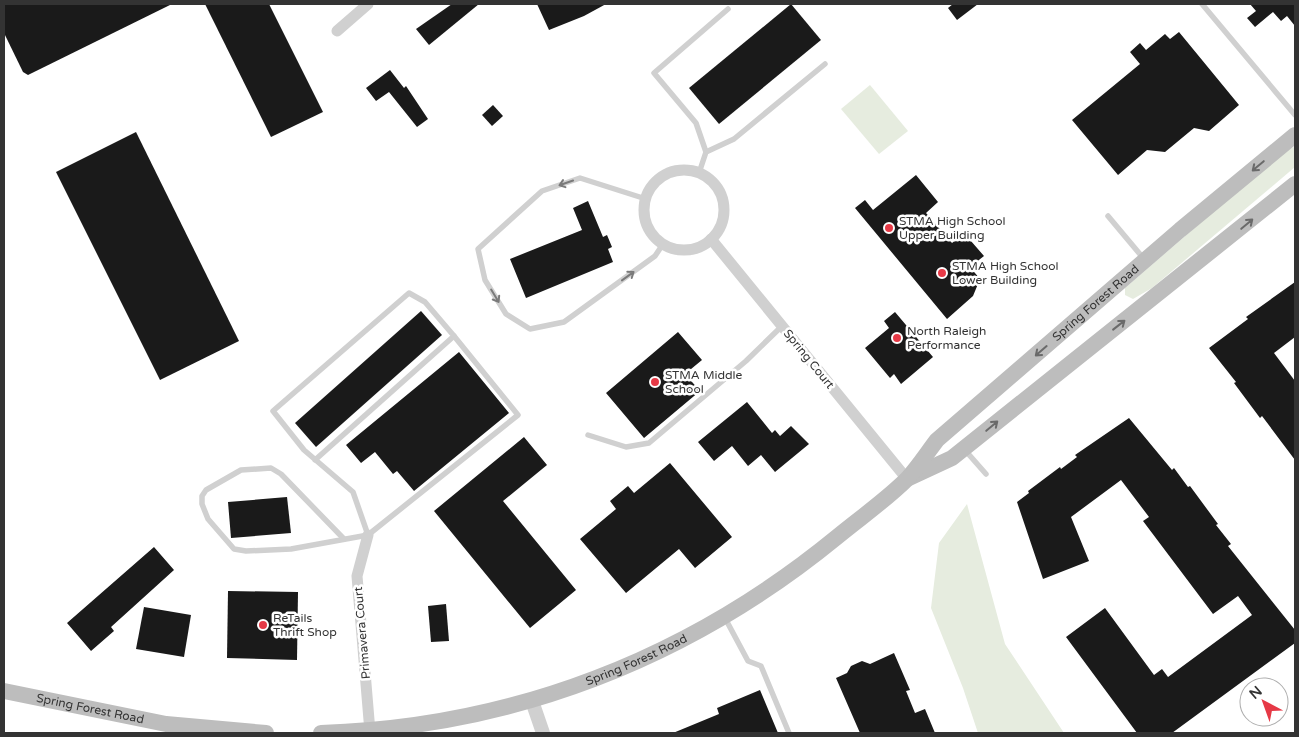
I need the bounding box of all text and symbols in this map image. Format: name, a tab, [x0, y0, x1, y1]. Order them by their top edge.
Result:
one-way arrow	[1251, 160, 1264, 171]
one-way arrow	[558, 178, 574, 188]
place label: STMA High School Upper Building	[899, 214, 1006, 242]
one-way arrow	[1240, 218, 1253, 230]
marker: STMA High School Upper Building	[883, 222, 895, 234]
place label: STMA High School Lower Building	[952, 259, 1059, 287]
street label: Spring Forest Road	[1050, 262, 1142, 344]
marker: STMA High School Lower Building	[936, 267, 948, 279]
one-way arrow	[620, 271, 634, 281]
one-way arrow	[490, 289, 500, 303]
one-way arrow	[1112, 319, 1125, 330]
place label: North Raleigh Performance	[907, 324, 986, 352]
street label: Spring Court	[781, 326, 837, 392]
marker: North Raleigh Performance	[891, 332, 903, 344]
one-way arrow	[1035, 345, 1048, 357]
place label: STMA Middle School	[665, 368, 743, 396]
marker: STMA Middle School	[649, 376, 661, 388]
one-way arrow	[985, 420, 998, 431]
street label: Primavera Court	[351, 586, 373, 680]
place label: ReTails Thrift Shop	[273, 611, 337, 639]
marker: ReTails Thrift Shop	[257, 619, 269, 631]
street label: Spring Forest Road	[584, 631, 689, 688]
north arrow	[1239, 677, 1289, 727]
text: N	[1246, 682, 1266, 703]
street label: Spring Forest Road	[35, 691, 145, 726]

